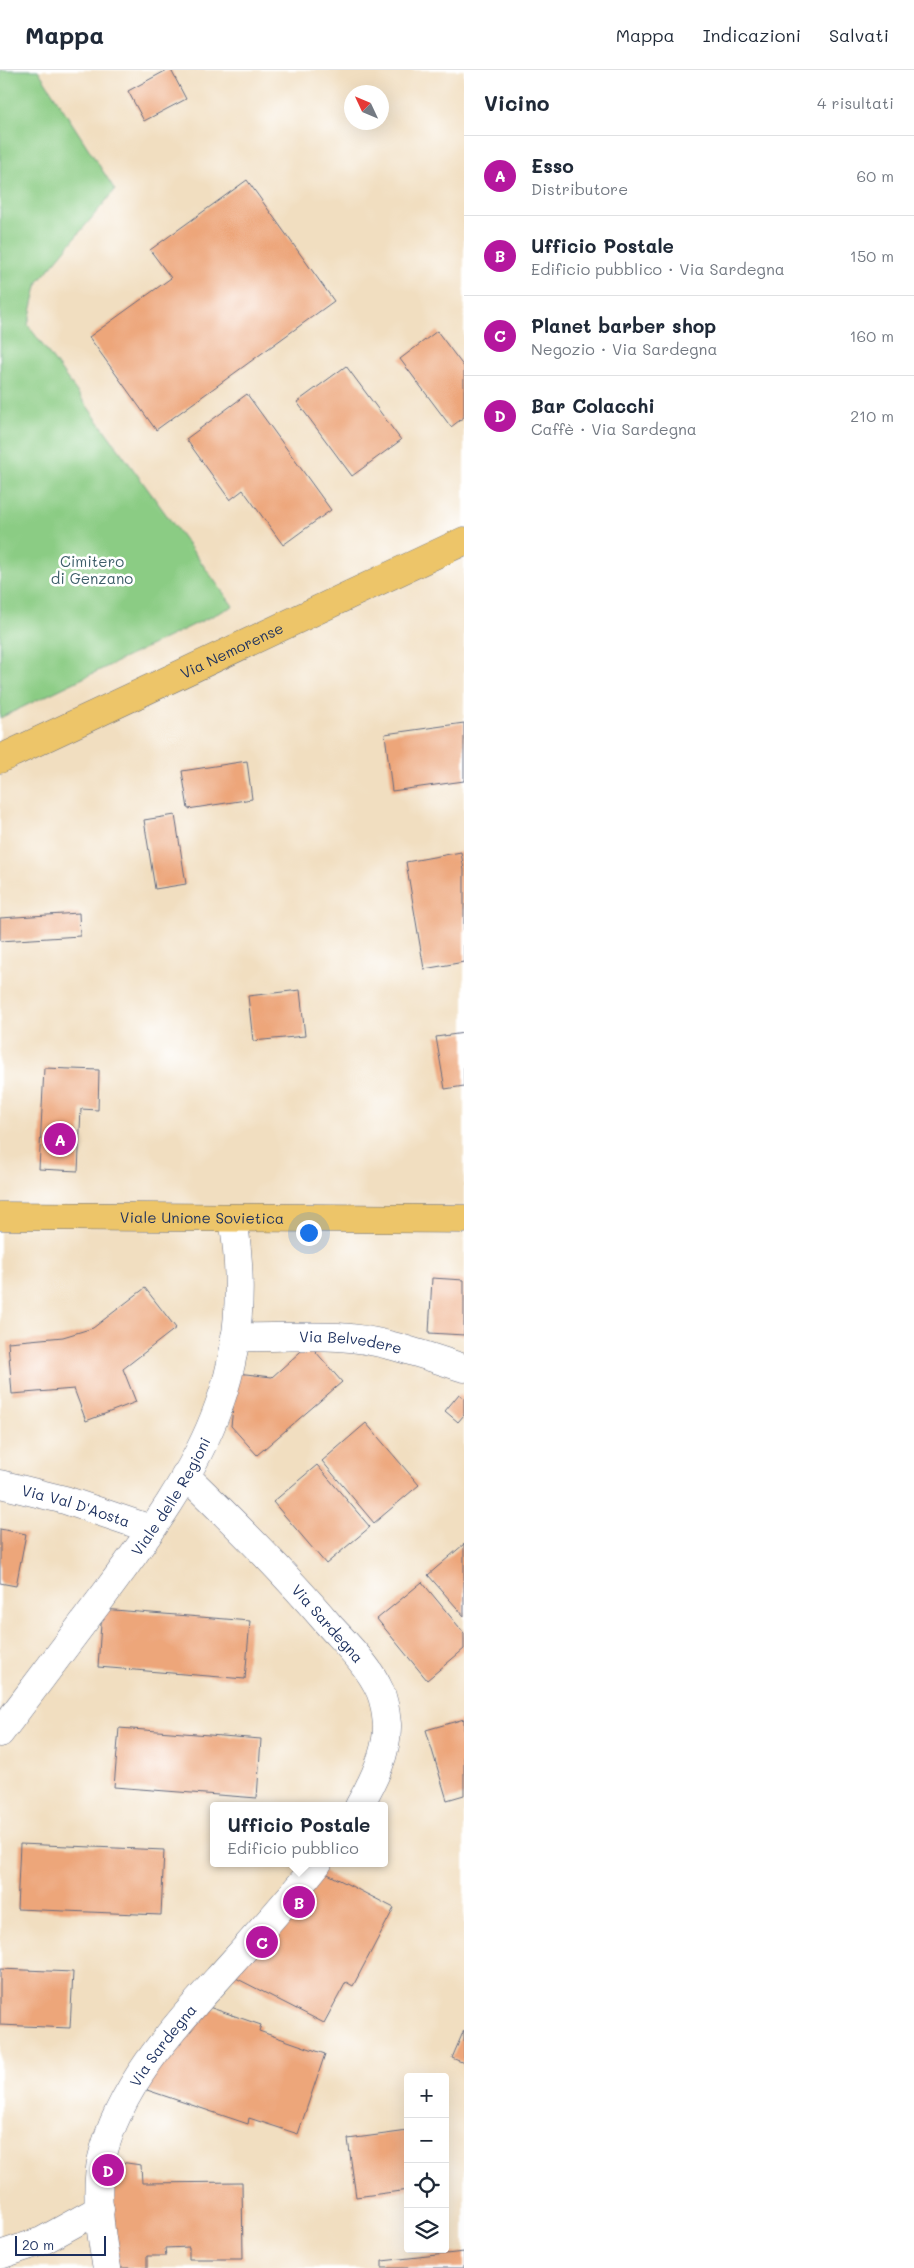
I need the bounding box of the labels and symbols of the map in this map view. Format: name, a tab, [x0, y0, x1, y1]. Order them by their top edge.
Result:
north arrow	[344, 85, 389, 130]
park label: Cimitero di Genzano	[51, 551, 133, 588]
street label: Via Nemorense	[177, 617, 286, 683]
pin: A	[44, 1120, 76, 1158]
street label: Viale Unione Sovietica	[120, 1207, 284, 1228]
your location	[296, 1220, 322, 1246]
street label: Via Belvedere	[299, 1326, 404, 1358]
street label: Viale delle Regioni	[126, 1434, 215, 1560]
street label: Via Val D'Aosta	[20, 1480, 133, 1531]
street label: Via Sardegna	[288, 1580, 368, 1667]
pin: B	[283, 1883, 315, 1921]
pin: C	[246, 1923, 278, 1961]
street label: Via Sardegna	[125, 2000, 201, 2090]
pin: D	[92, 2151, 124, 2189]
scale bar	[15, 2233, 106, 2256]

